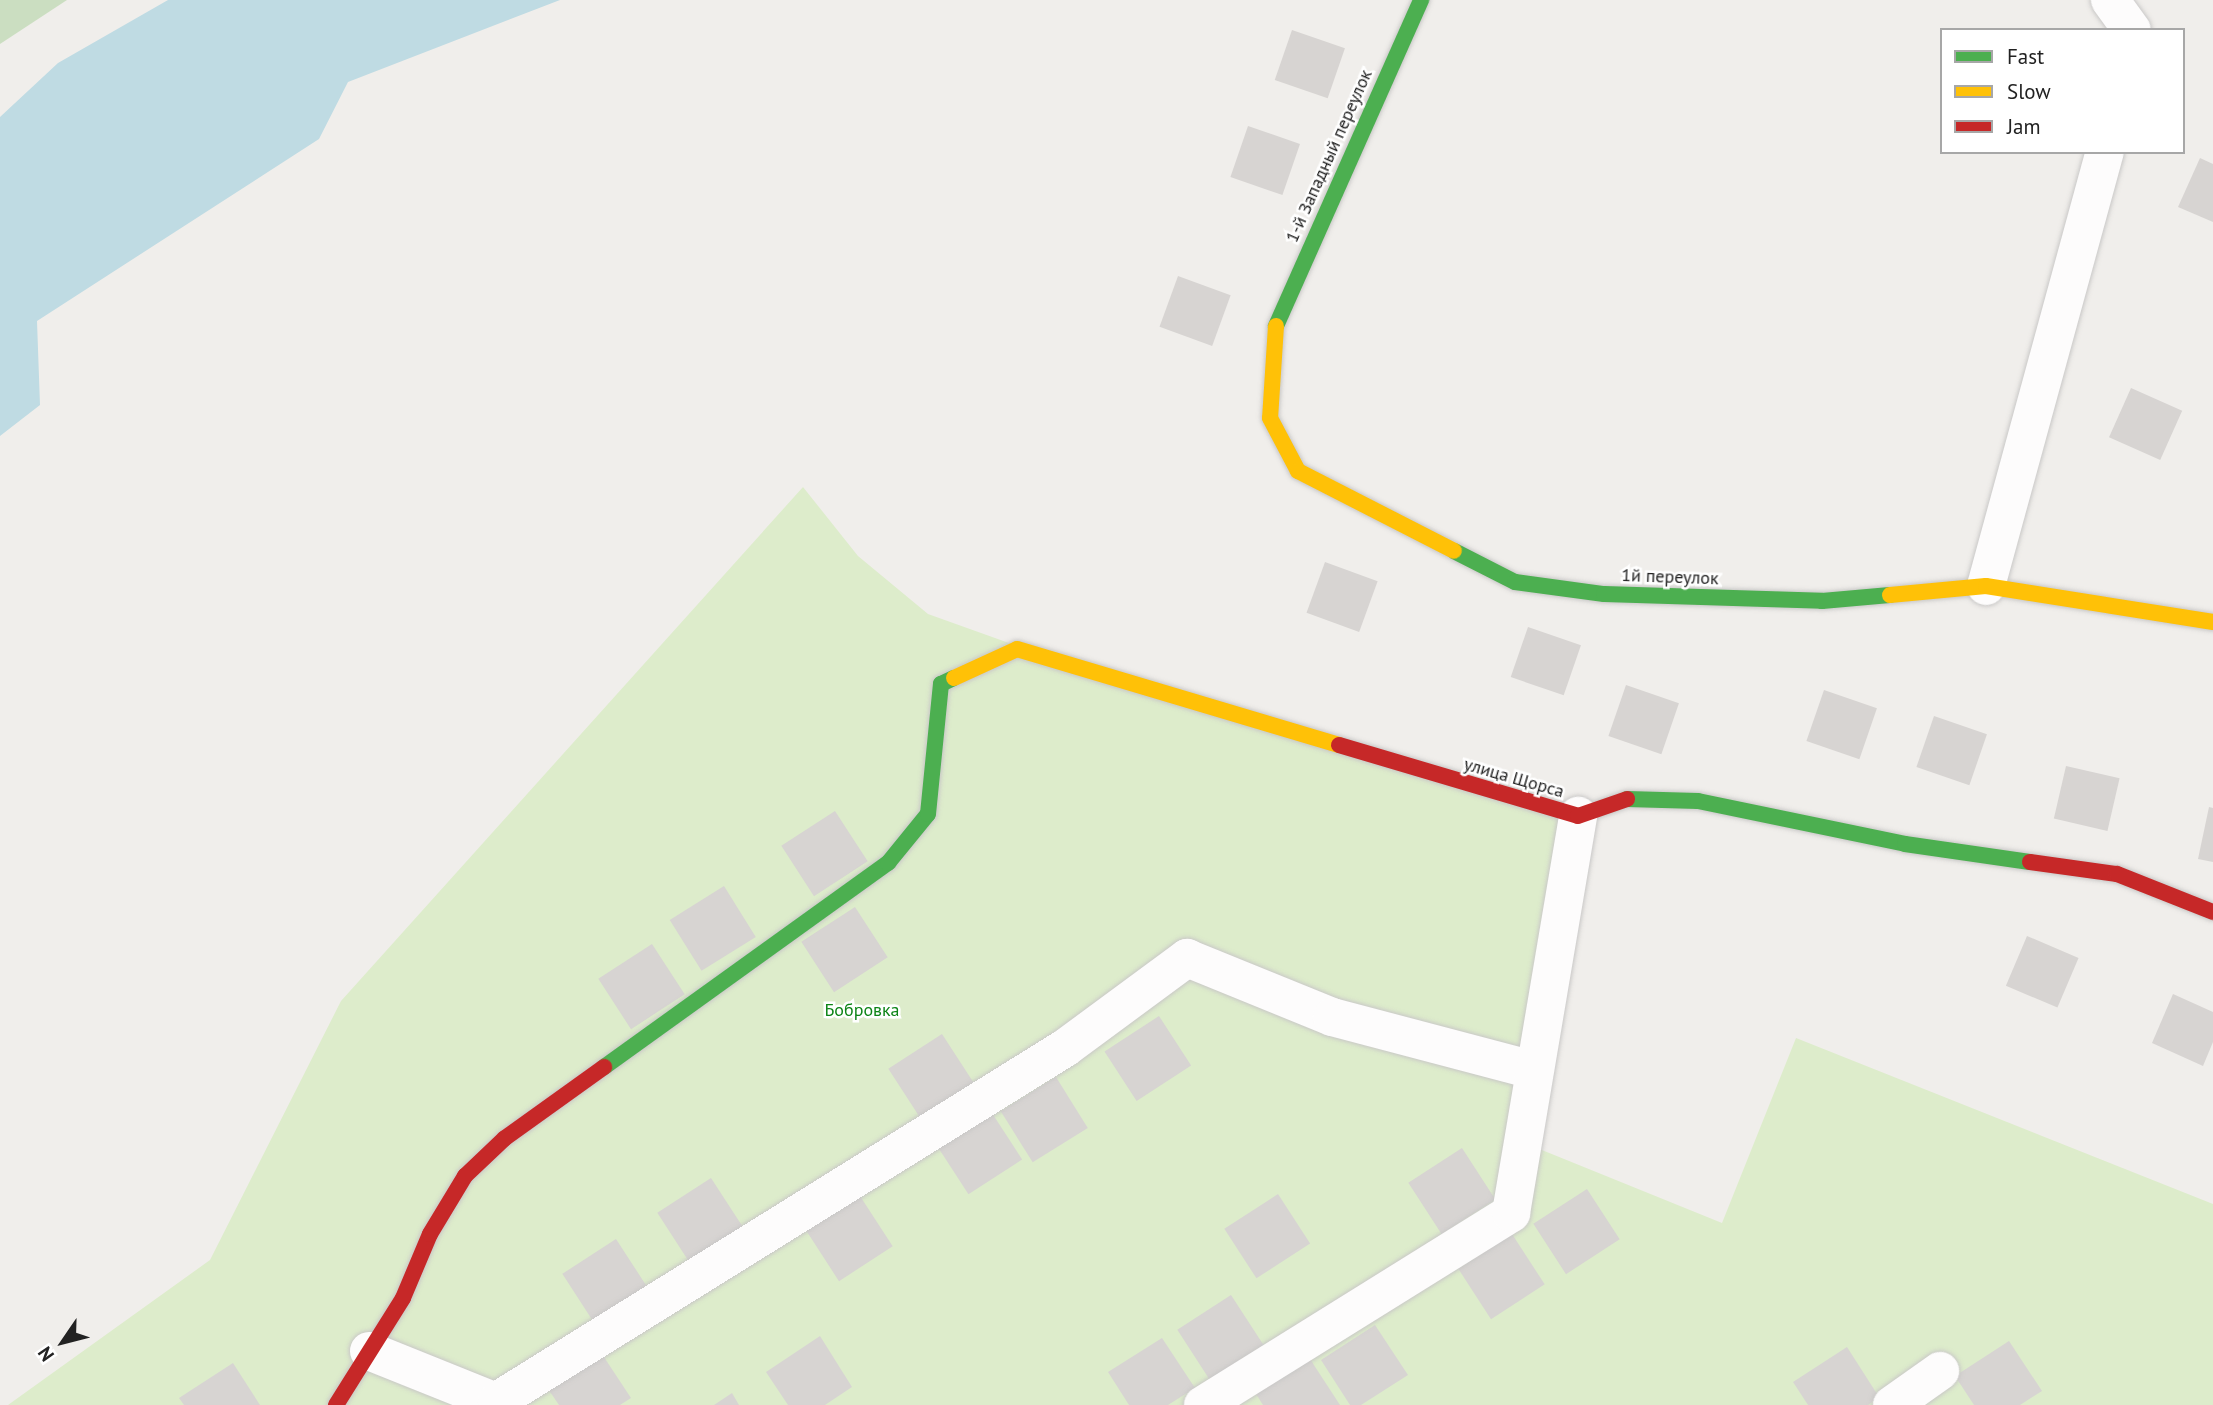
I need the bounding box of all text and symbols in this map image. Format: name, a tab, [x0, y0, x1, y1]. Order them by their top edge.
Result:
legend	[1940, 28, 2185, 154]
text: Fast	[2007, 43, 2044, 70]
street label: 1-й Западный переулок	[1281, 66, 1377, 246]
text: Slow	[2007, 78, 2051, 105]
text: Jam	[2007, 113, 2041, 140]
street label: 1й переулок	[1621, 565, 1719, 589]
street label: улица Щорса	[1461, 753, 1567, 803]
park label: Бобровка	[824, 999, 900, 1021]
north arrow	[28, 1307, 98, 1377]
text: N	[32, 1342, 59, 1366]

